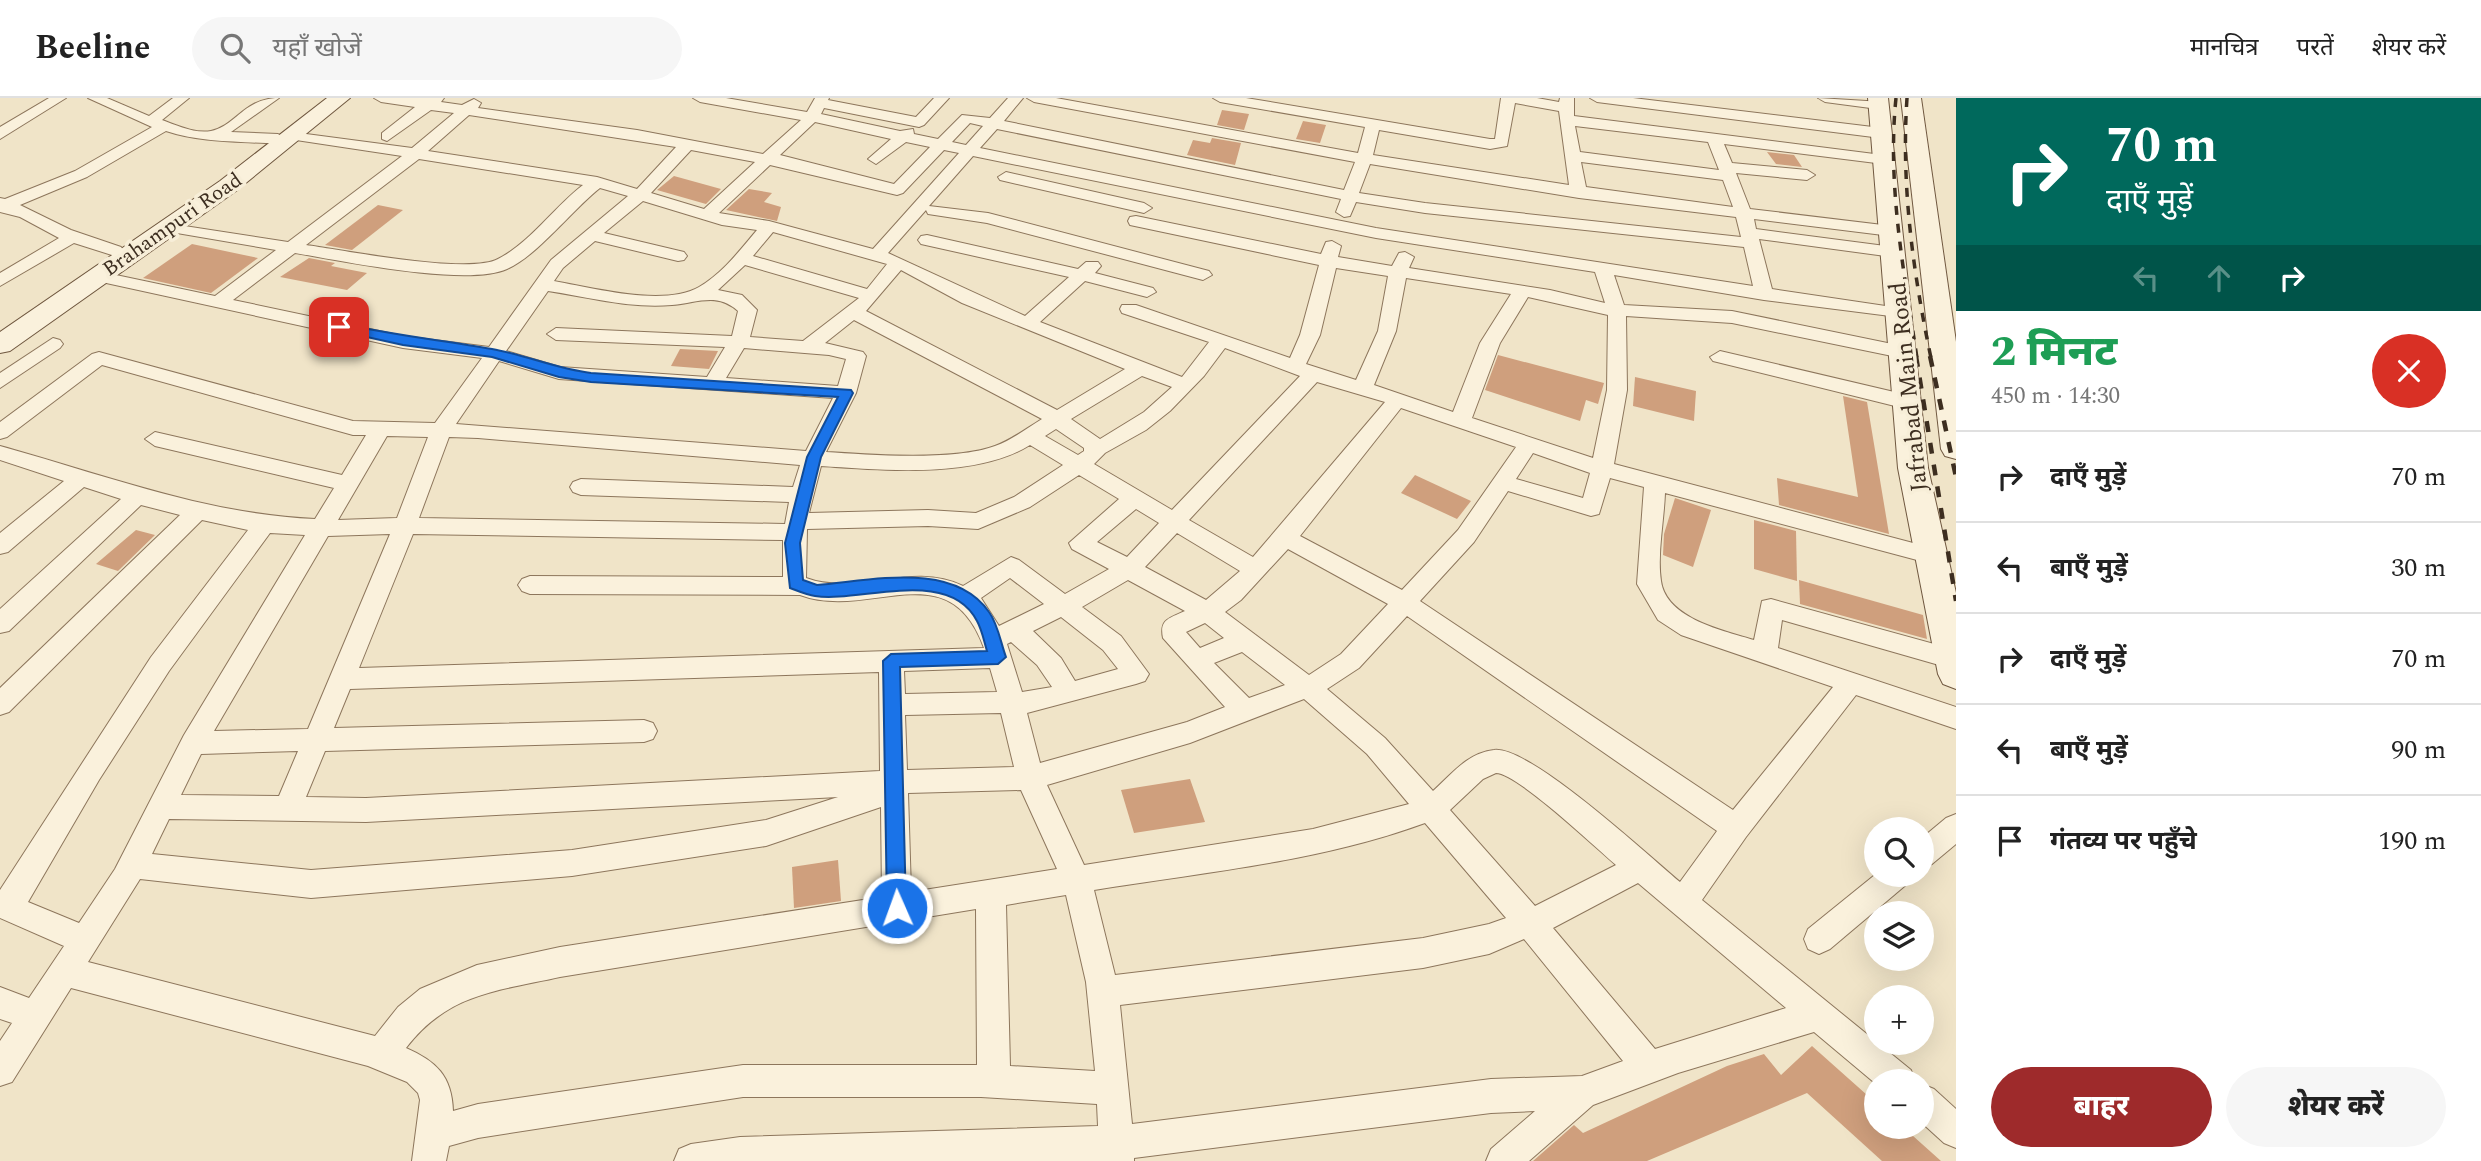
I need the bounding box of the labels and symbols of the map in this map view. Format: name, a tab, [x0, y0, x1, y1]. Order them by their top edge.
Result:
street label: Brahampuri Road	[96, 165, 249, 285]
street label: Jafrabad Main Road	[1880, 280, 1938, 494]
pin	[309, 297, 369, 357]
position arrow	[860, 871, 934, 945]

